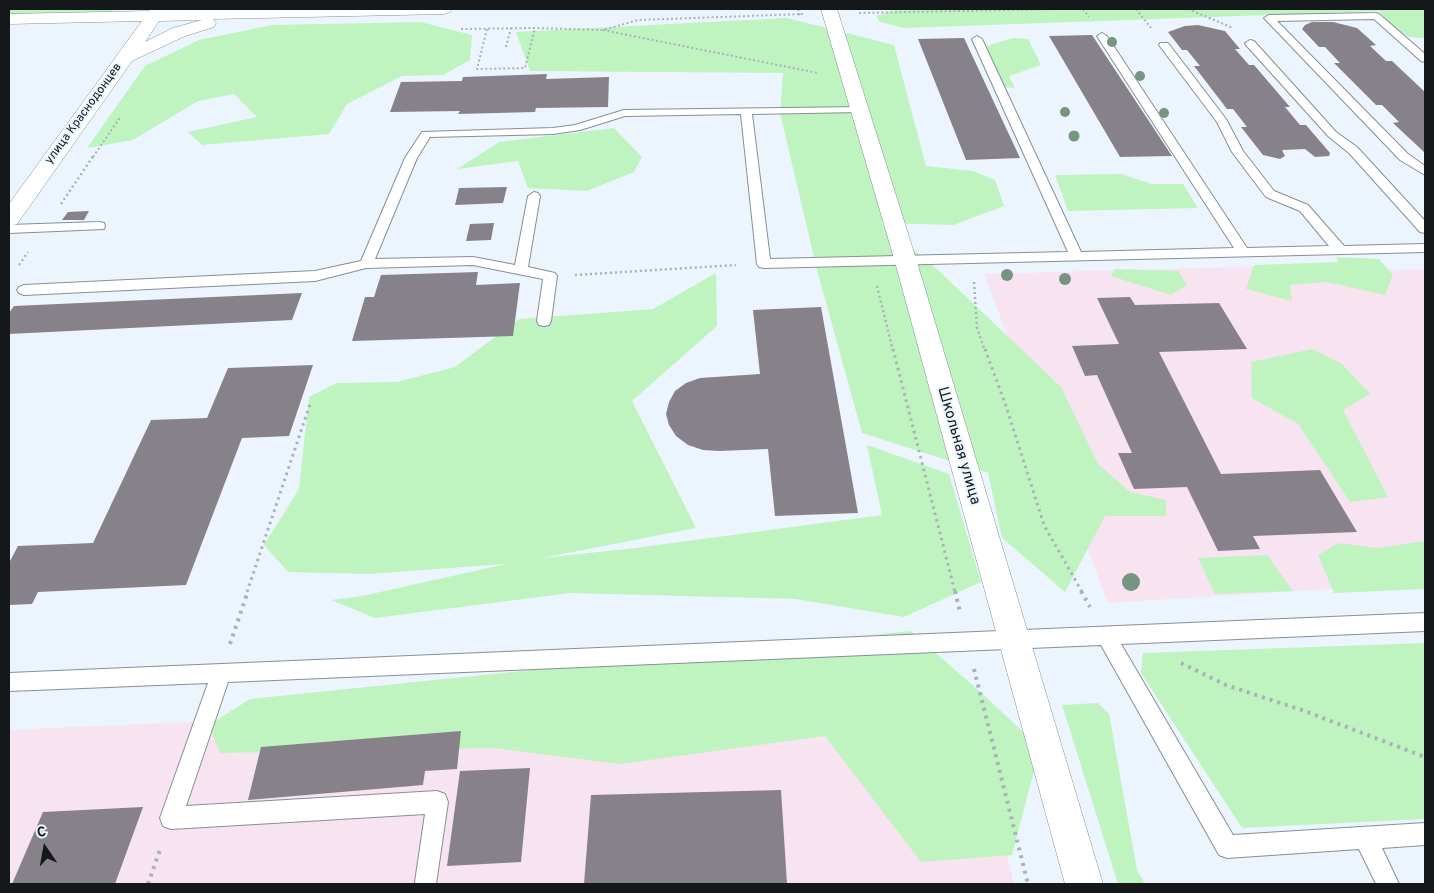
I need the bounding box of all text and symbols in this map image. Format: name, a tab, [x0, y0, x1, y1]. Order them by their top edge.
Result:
street label: улица Краснодонцев	[43, 61, 125, 167]
street label: Школьная улица	[933, 385, 983, 507]
north arrow	[20, 823, 70, 873]
text: С	[36, 824, 48, 842]

